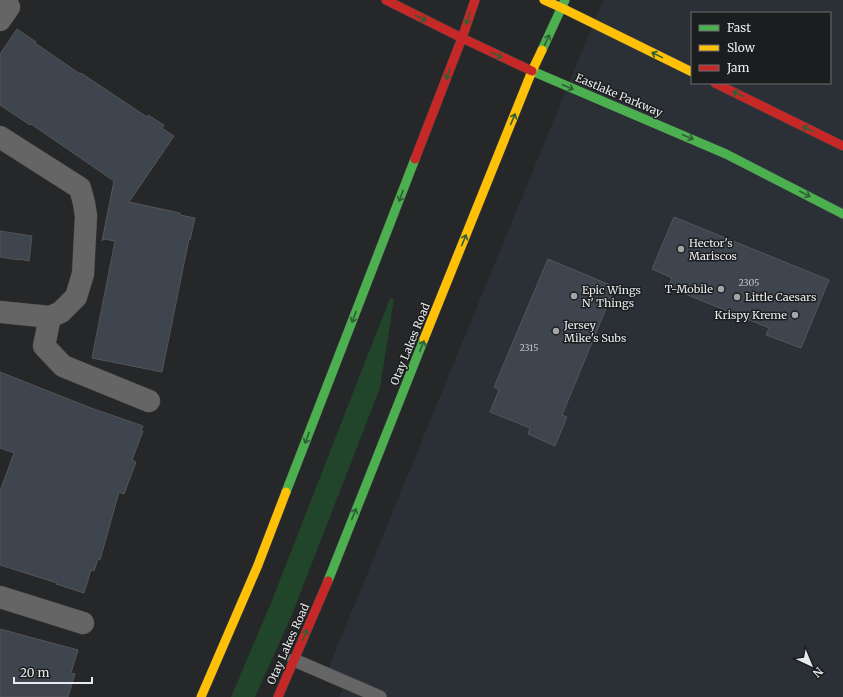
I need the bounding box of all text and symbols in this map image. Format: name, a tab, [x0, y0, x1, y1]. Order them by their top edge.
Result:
one-way arrow	[464, 12, 471, 25]
legend	[691, 12, 831, 84]
one-way arrow	[415, 14, 427, 22]
text: Fast	[727, 20, 751, 35]
one-way arrow	[544, 34, 551, 46]
text: Slow	[727, 40, 756, 55]
one-way arrow	[651, 51, 663, 58]
one-way arrow	[491, 52, 503, 59]
text: Jam	[726, 60, 750, 75]
one-way arrow	[443, 68, 451, 80]
street label: Eastlake Parkway	[573, 70, 665, 120]
one-way arrow	[562, 83, 574, 91]
one-way arrow	[732, 90, 744, 97]
one-way arrow	[509, 114, 517, 126]
one-way arrow	[802, 125, 814, 132]
one-way arrow	[681, 134, 693, 142]
one-way arrow	[396, 189, 404, 201]
one-way arrow	[798, 191, 810, 198]
one-way arrow	[461, 234, 469, 246]
place label: Hector's Mariscos	[689, 236, 737, 263]
marker: Hector's Mariscos	[676, 244, 686, 254]
house number: 2305	[739, 277, 759, 288]
place label: T-Mobile	[665, 282, 713, 296]
place label: Epic Wings N' Things	[582, 283, 641, 310]
marker: T-Mobile	[716, 284, 726, 294]
place label: Little Caesars	[745, 290, 816, 304]
marker: Epic Wings N' Things	[569, 291, 579, 301]
marker: Little Caesars	[732, 292, 742, 302]
street label: Otay Lakes Road	[387, 300, 433, 387]
place label: Krispy Kreme	[715, 308, 787, 322]
marker: Krispy Kreme	[790, 310, 800, 320]
one-way arrow	[350, 311, 357, 323]
place label: Jersey Mike's Subs	[563, 318, 626, 345]
marker: Jersey Mike's Subs	[551, 326, 561, 336]
one-way arrow	[418, 340, 426, 352]
house number: 2315	[520, 342, 538, 353]
one-way arrow	[303, 432, 311, 444]
one-way arrow	[351, 509, 359, 521]
street label: Otay Lakes Road	[264, 601, 312, 687]
one-way arrow	[302, 629, 309, 641]
north arrow	[791, 645, 831, 685]
scale bar	[14, 659, 92, 685]
text: N	[810, 664, 826, 680]
text: 20 m	[20, 665, 49, 680]

